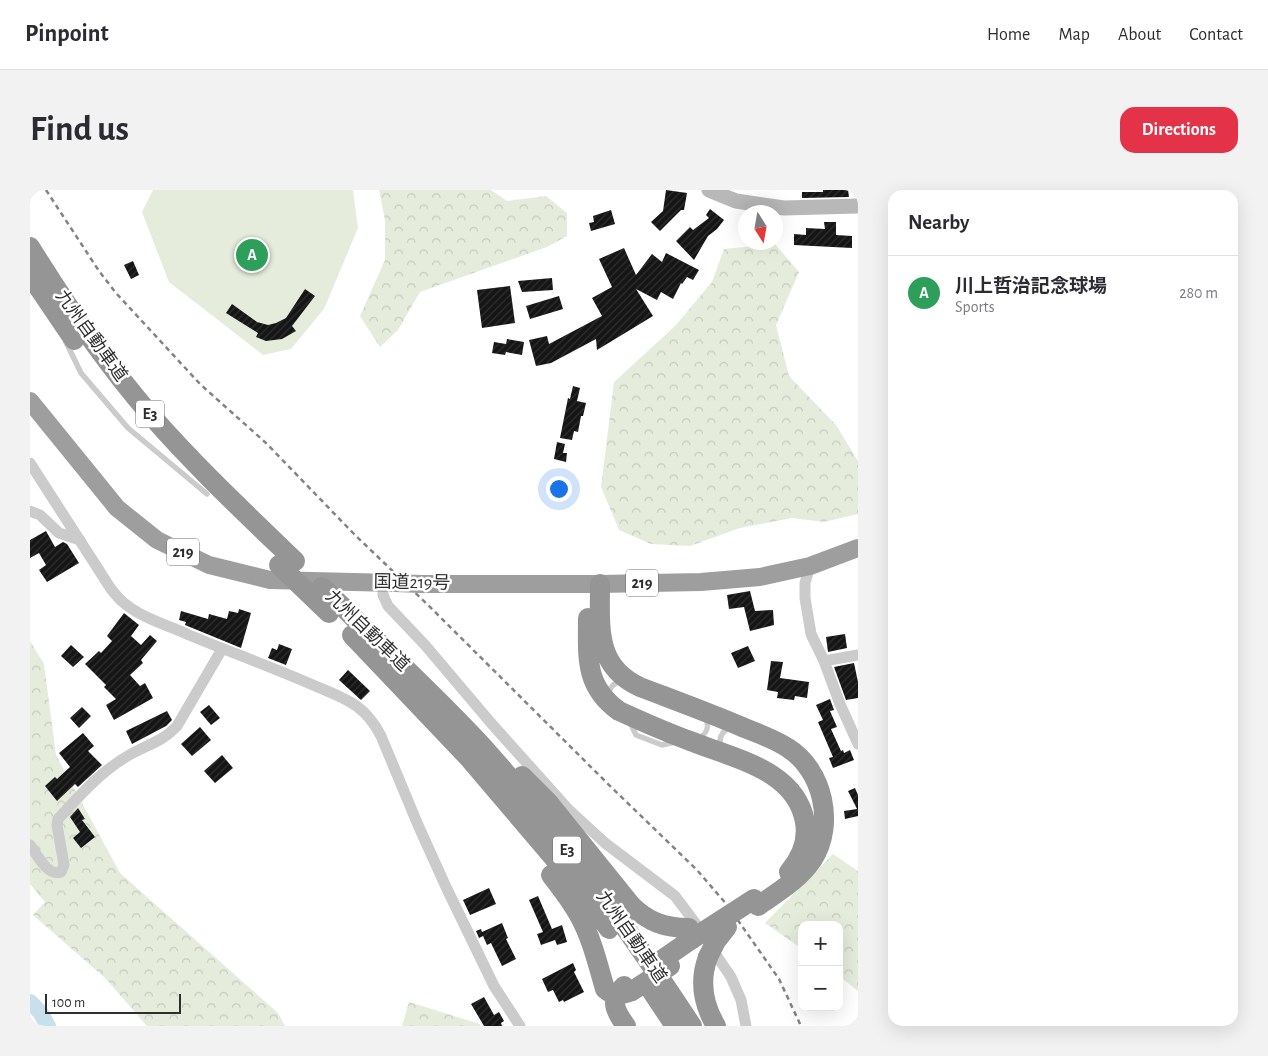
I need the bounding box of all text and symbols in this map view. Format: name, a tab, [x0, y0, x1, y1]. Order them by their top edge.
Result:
text: Pinpoint	[25, 22, 109, 46]
text: Home	[987, 26, 1030, 44]
text: Map	[1058, 26, 1090, 44]
text: About	[1118, 26, 1161, 44]
text: Contact	[1189, 26, 1243, 44]
button: Directions	[1120, 107, 1238, 153]
text: Find us	[30, 112, 129, 147]
north arrow	[738, 205, 783, 250]
text: Nearby	[908, 212, 969, 233]
pin: A	[236, 236, 268, 274]
text: 川上哲治記念球場	[955, 277, 1107, 296]
text: A	[919, 285, 929, 301]
text: 280 m	[1179, 285, 1218, 301]
street label: 九州自動車道	[52, 286, 132, 385]
text: Sports	[955, 299, 995, 315]
road number: E3	[136, 400, 164, 428]
your location	[546, 476, 572, 502]
road number: 219	[167, 538, 199, 566]
road number: 219	[626, 569, 658, 596]
street label: 国道219号	[373, 571, 451, 593]
street label: 九州自動車道	[322, 586, 413, 675]
road number: E3	[553, 836, 581, 864]
street label: 九州自動車道	[593, 886, 671, 986]
map controls	[798, 921, 843, 1011]
button: +	[798, 921, 843, 966]
button: −	[798, 966, 843, 1011]
scale bar	[45, 991, 181, 1014]
text: 100 m	[52, 996, 85, 1010]

